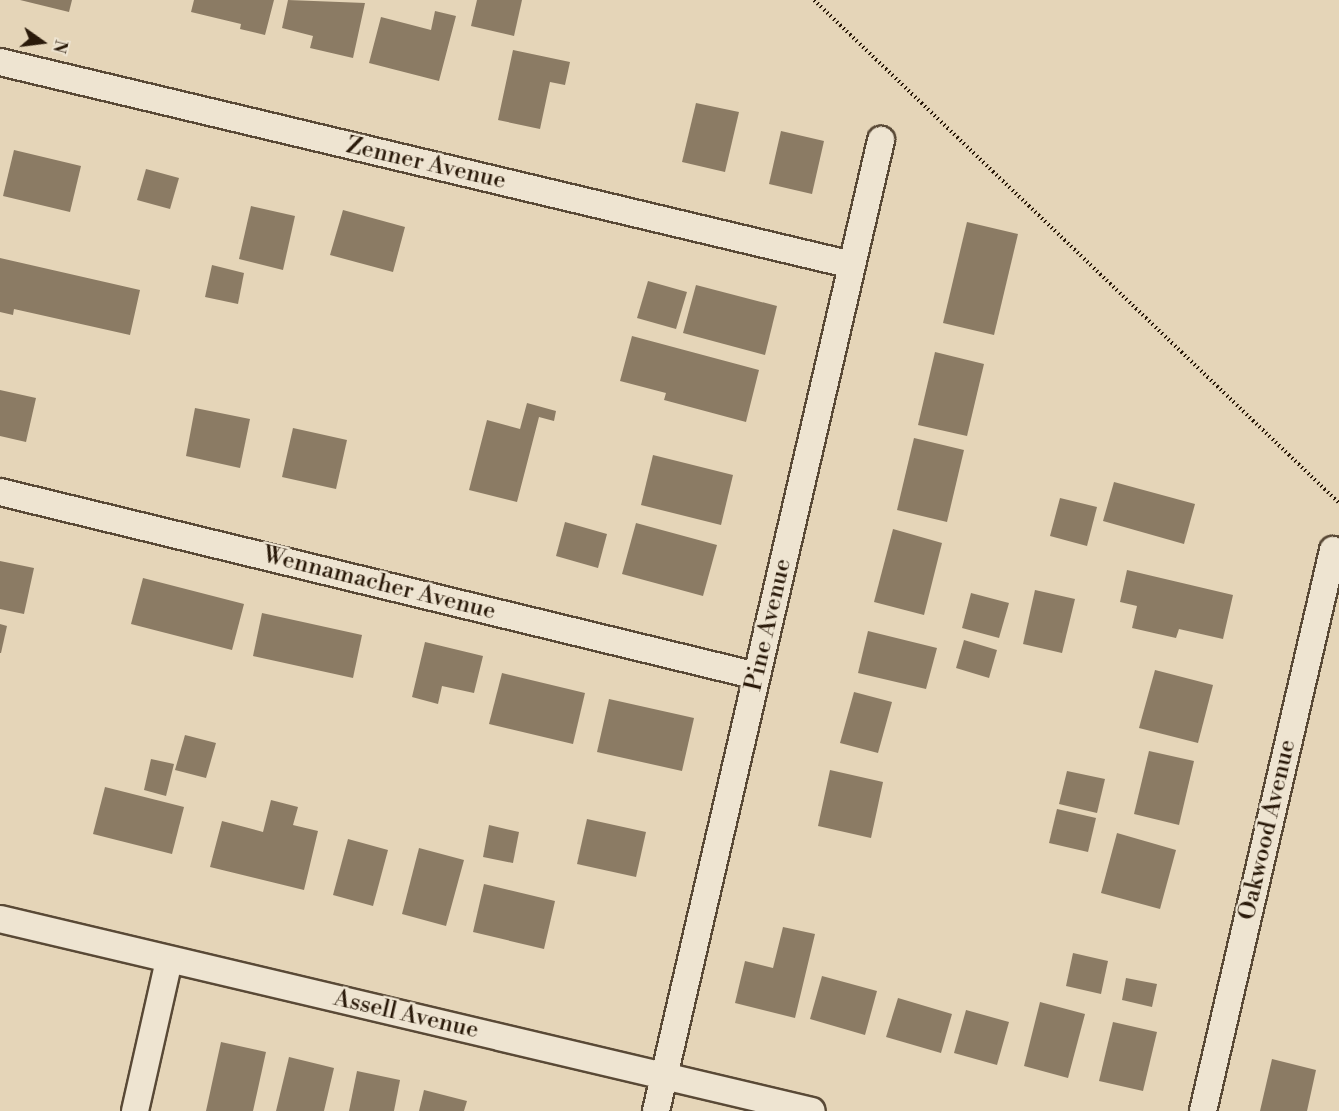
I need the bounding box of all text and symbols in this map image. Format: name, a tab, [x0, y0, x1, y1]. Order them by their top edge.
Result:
north arrow	[12, 12, 72, 72]
text: N	[48, 38, 71, 55]
street label: Zenner Avenue	[343, 132, 509, 196]
street label: Wennamacher Avenue	[260, 541, 498, 627]
street label: Pine Avenue	[740, 556, 798, 694]
street label: Oakwood Avenue	[1233, 737, 1303, 923]
street label: Assell Avenue	[331, 984, 481, 1046]

